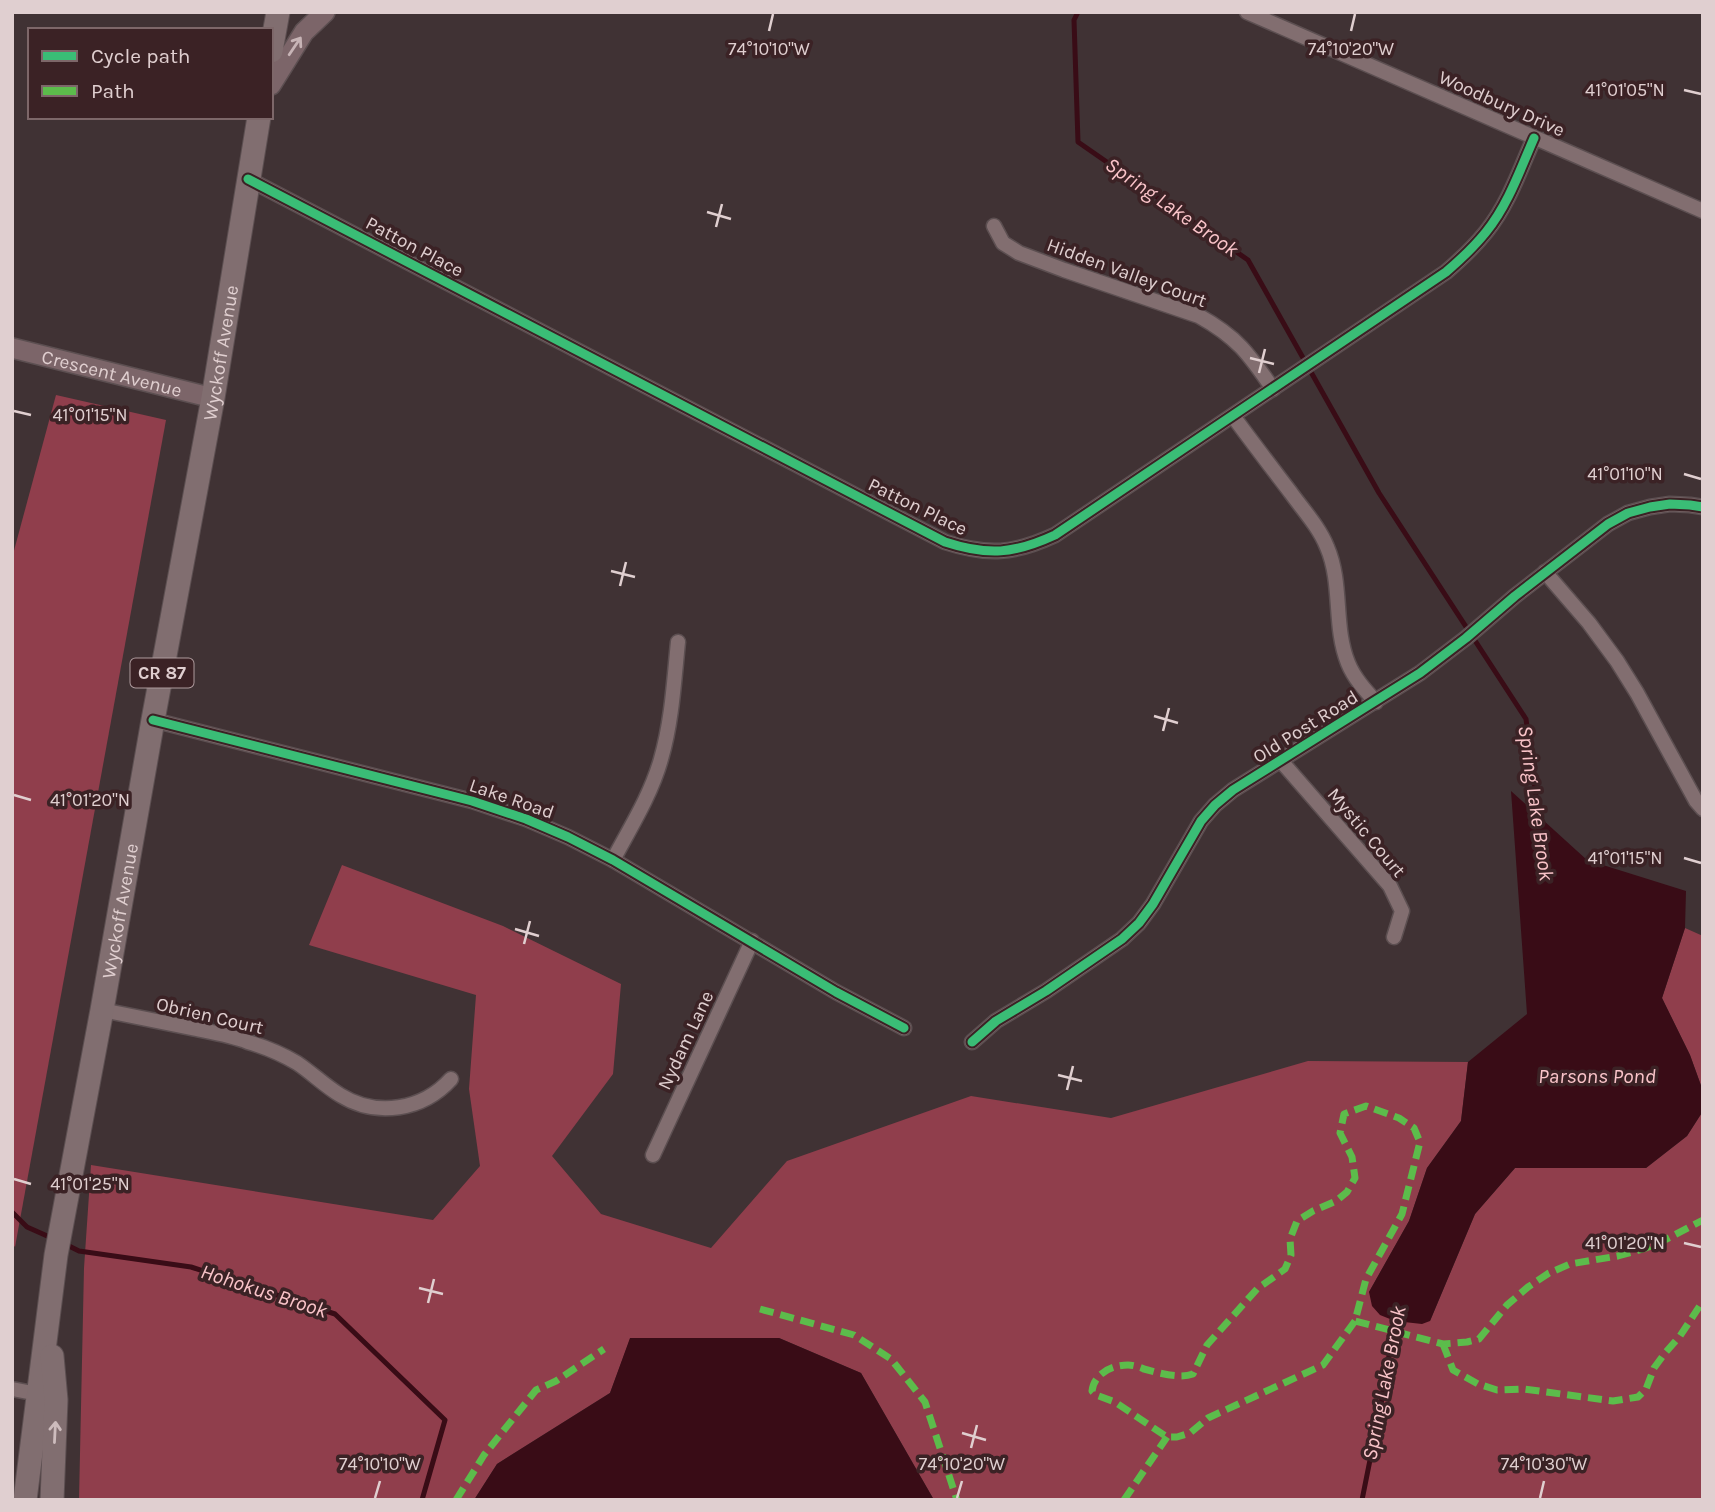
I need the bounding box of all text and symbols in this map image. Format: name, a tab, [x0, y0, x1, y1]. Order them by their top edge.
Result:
legend	[28, 28, 273, 119]
one-way arrow	[288, 37, 302, 57]
text: 74°10'10"W	[728, 38, 810, 60]
text: 74°10'20"W	[1308, 38, 1394, 60]
text: Cycle path	[91, 44, 191, 68]
street label: Woodbury Drive	[1435, 66, 1568, 142]
text: Path	[91, 79, 135, 103]
text: 41°01'05"N	[1585, 79, 1665, 101]
water label: Spring Lake Brook	[1101, 152, 1243, 262]
street label: Patton Place	[362, 212, 467, 282]
street label: Hidden Valley Court	[1044, 234, 1210, 312]
street label: Wyckoff Avenue	[199, 284, 243, 422]
street label: Crescent Avenue	[39, 346, 184, 402]
text: 41°01'15"N	[52, 404, 128, 426]
text: 41°01'10"N	[1587, 463, 1663, 485]
street label: Patton Place	[864, 473, 971, 540]
road number: CR 87	[130, 658, 194, 688]
street label: Old Post Road	[1249, 686, 1362, 768]
water label: Spring Lake Brook	[1513, 724, 1559, 883]
street label: Lake Road	[466, 774, 557, 824]
street label: Mystic Court	[1323, 784, 1410, 882]
text: 41°01'20"N	[50, 789, 130, 811]
street label: Wyckoff Avenue	[98, 842, 143, 980]
text: 41°01'15"N	[1587, 847, 1663, 869]
street label: Nydam Lane	[653, 988, 718, 1093]
street label: Obrien Court	[154, 993, 266, 1039]
water label: Parsons Pond	[1538, 1064, 1656, 1088]
text: 41°01'25"N	[50, 1173, 130, 1195]
text: 41°01'20"N	[1585, 1232, 1665, 1254]
water label: Hohokus Brook	[198, 1259, 331, 1323]
water label: Spring Lake Brook	[1357, 1304, 1411, 1462]
one-way arrow	[48, 1420, 61, 1443]
text: 74°10'10"W	[339, 1453, 421, 1475]
text: 74°10'20"W	[919, 1453, 1005, 1475]
text: 74°10'30"W	[1501, 1453, 1587, 1475]

